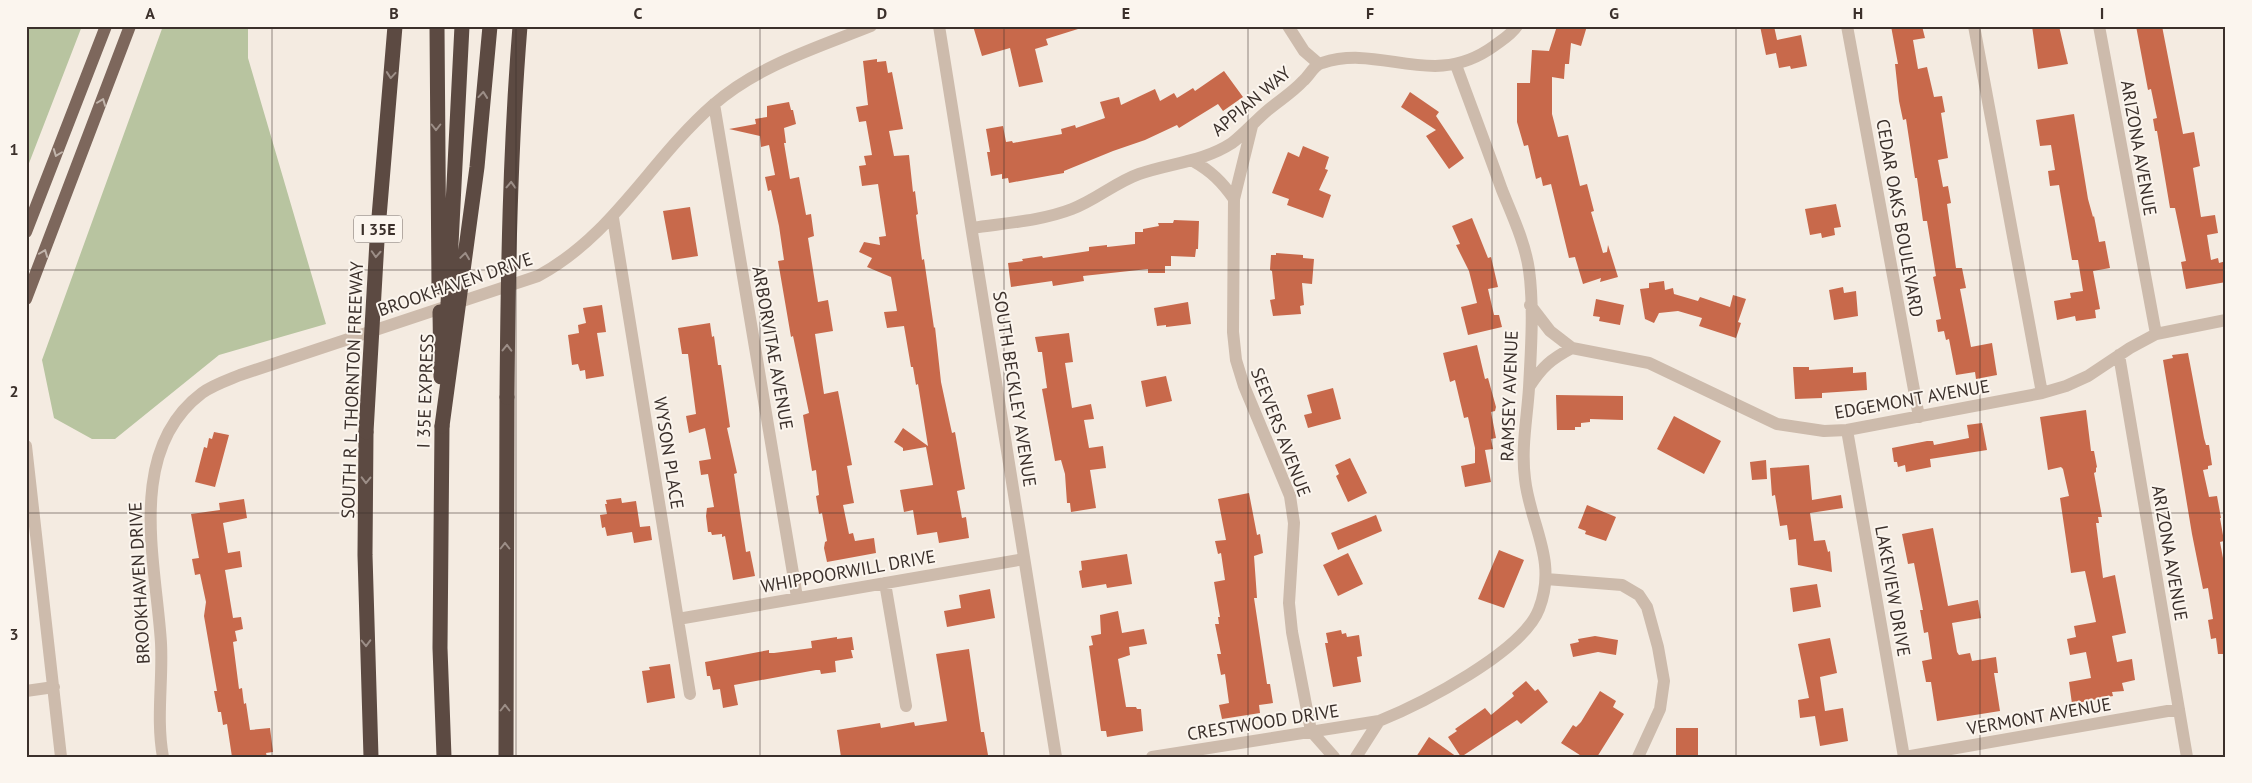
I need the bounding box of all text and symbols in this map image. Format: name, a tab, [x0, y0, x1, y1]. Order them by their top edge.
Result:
text: A	[145, 3, 155, 23]
text: B	[389, 3, 399, 23]
text: C	[634, 3, 643, 23]
text: D	[877, 3, 887, 23]
text: E	[1122, 3, 1130, 23]
text: F	[1366, 3, 1374, 23]
text: G	[1609, 3, 1619, 23]
text: H	[1853, 3, 1863, 23]
text: I	[2100, 3, 2104, 23]
street label: APPIAN WAY	[1207, 61, 1295, 141]
one-way arrow	[386, 71, 397, 79]
street label: ARIZONA AVENUE	[2116, 78, 2162, 218]
one-way arrow	[478, 90, 489, 98]
one-way arrow	[96, 98, 106, 107]
street label: CEDAR OAKS BOULEVARD	[1871, 117, 1929, 319]
one-way arrow	[431, 124, 442, 132]
text: 1	[9, 139, 19, 159]
one-way arrow	[53, 148, 63, 157]
one-way arrow	[506, 181, 516, 189]
road number: I 35E	[354, 215, 402, 242]
street label: BROOKHAVEN DRIVE	[375, 247, 535, 321]
one-way arrow	[38, 250, 48, 258]
one-way arrow	[370, 250, 381, 258]
one-way arrow	[459, 252, 470, 260]
street label: SOUTH R L THORNTON FREEWAY	[336, 261, 368, 519]
street label: ARBORVITAE AVENUE	[747, 264, 799, 432]
street label: SOUTH BECKLEY AVENUE	[988, 290, 1042, 488]
street label: RAMSEY AVENUE	[1495, 330, 1523, 462]
street label: I 35E EXPRESS	[412, 333, 438, 449]
one-way arrow	[502, 344, 512, 352]
street label: SEEVERS AVENUE	[1246, 364, 1316, 500]
street label: EDGEMONT AVENUE	[1833, 374, 1991, 424]
text: 2	[9, 381, 19, 401]
street label: WYSON PLACE	[649, 395, 689, 511]
one-way arrow	[360, 477, 371, 485]
street label: ARIZONA AVENUE	[2147, 483, 2193, 623]
street label: BROOKHAVEN DRIVE	[123, 501, 155, 665]
street label: LAKEVIEW DRIVE	[1870, 524, 1916, 658]
one-way arrow	[500, 541, 510, 549]
street label: WHIPPOORWILL DRIVE	[759, 544, 937, 598]
text: 3	[9, 624, 19, 644]
one-way arrow	[361, 640, 371, 647]
street label: VERMONT AVENUE	[1964, 692, 2113, 740]
street label: CRESTWOOD DRIVE	[1185, 699, 1341, 745]
one-way arrow	[500, 704, 510, 712]

